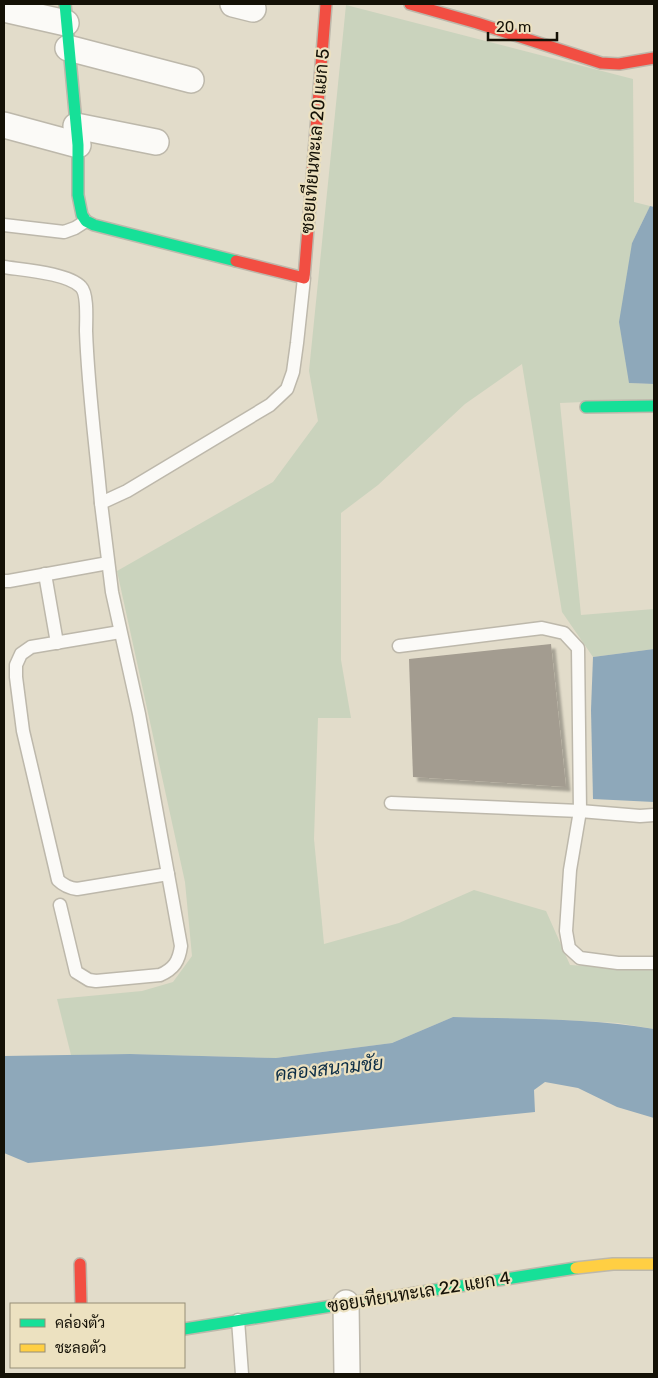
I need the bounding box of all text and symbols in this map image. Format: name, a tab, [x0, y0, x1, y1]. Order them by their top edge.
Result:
scale bar	[488, 10, 557, 42]
text: 20 m	[496, 18, 531, 36]
street label: ซอยเทียนทะเล 20 แยก 5	[294, 47, 334, 234]
water label: คลองสนามชัย	[274, 1051, 384, 1086]
street label: ซอยเทียนทะเล 22 แยก 4	[326, 1265, 512, 1317]
legend	[10, 1303, 185, 1368]
text: คล่องตัว	[55, 1313, 105, 1332]
text: ชะลอตัว	[55, 1339, 106, 1357]

